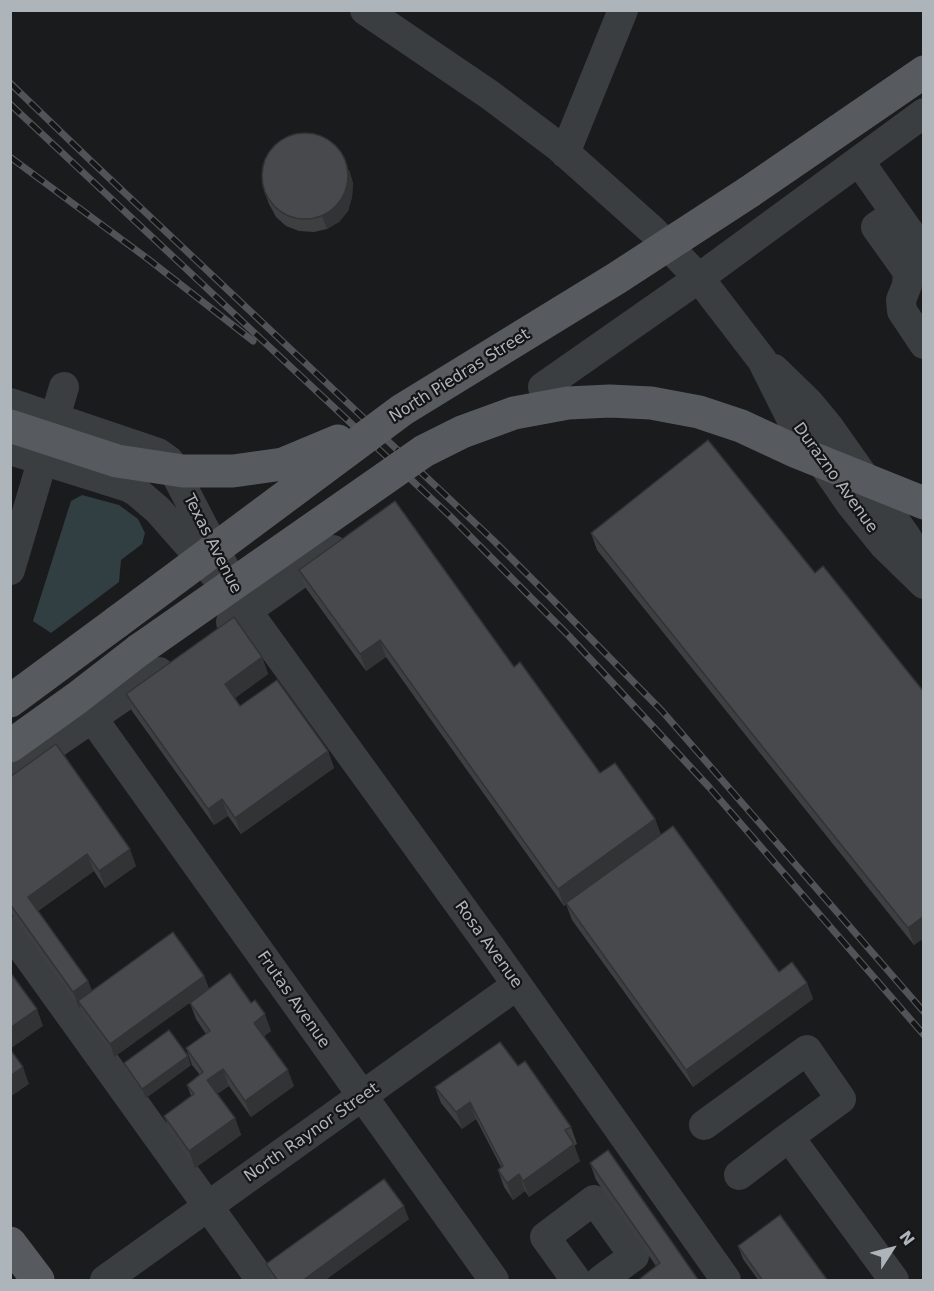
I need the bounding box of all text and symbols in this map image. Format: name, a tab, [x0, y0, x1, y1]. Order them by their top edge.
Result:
street label: North Piedras Street	[386, 325, 534, 427]
street label: Durazno Avenue	[789, 419, 881, 537]
street label: Texas Avenue	[179, 491, 245, 597]
street label: Rosa Avenue	[450, 898, 526, 992]
street label: Frutas Avenue	[253, 948, 333, 1052]
street label: North Raynor Street	[241, 1079, 383, 1187]
north arrow	[862, 1219, 922, 1279]
text: N	[895, 1227, 919, 1249]

